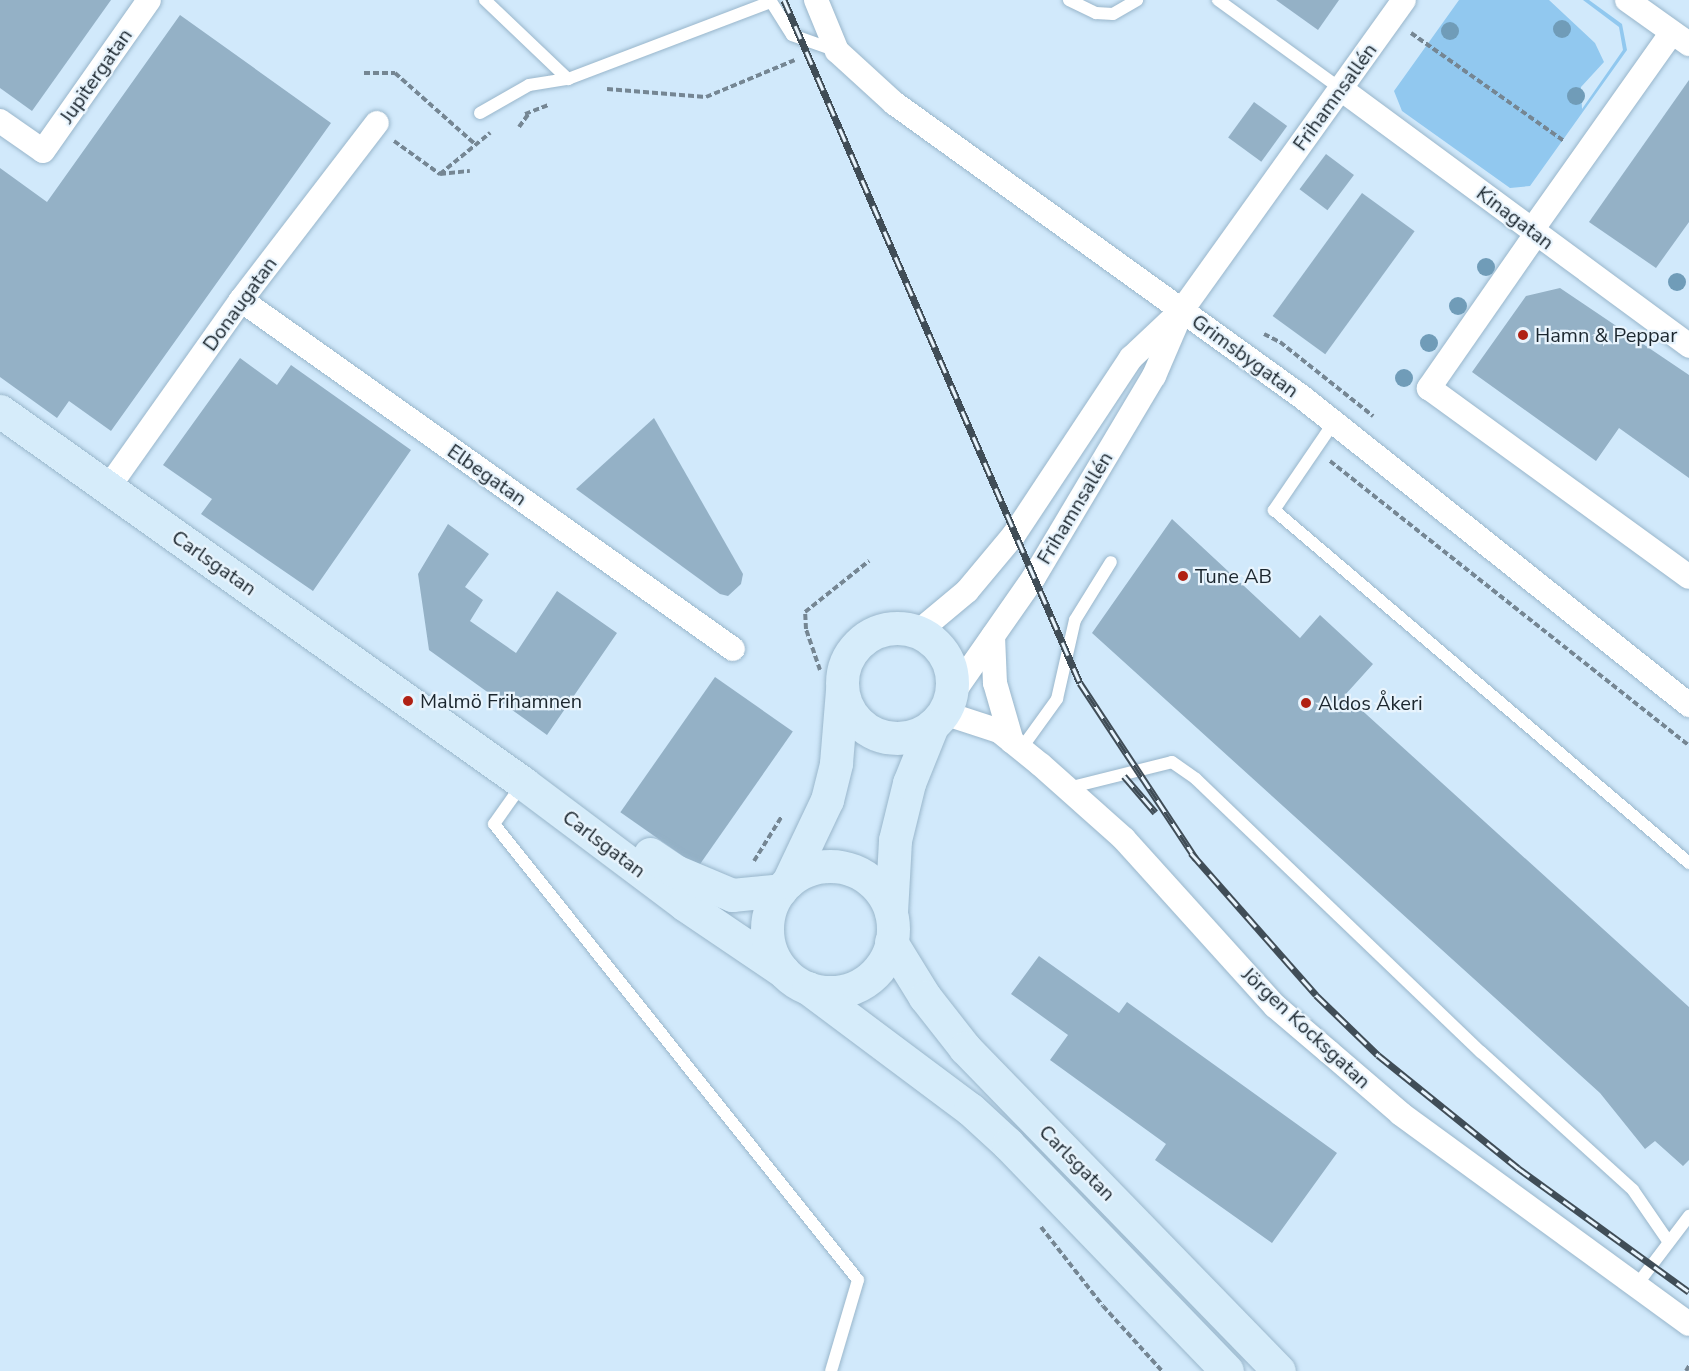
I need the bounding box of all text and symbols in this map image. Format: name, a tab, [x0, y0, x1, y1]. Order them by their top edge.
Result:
street label: Jupitergatan	[55, 24, 137, 128]
street label: Frihamnsallén	[1288, 39, 1382, 155]
street label: Kinagatan	[1472, 181, 1558, 255]
street label: Donaugatan	[198, 252, 282, 356]
street label: Grimsbygatan	[1187, 309, 1303, 403]
place label: Hamn & Peppar	[1535, 323, 1677, 347]
marker: Hamn & Peppar	[1516, 328, 1530, 342]
street label: Elbegatan	[443, 439, 531, 511]
street label: Frihamnsallén	[1032, 447, 1118, 569]
street label: Carlsgatan	[167, 525, 261, 601]
place label: Tune AB	[1195, 564, 1272, 588]
marker: Tune AB	[1176, 569, 1190, 583]
place label: Malmö Frihamnen	[420, 689, 582, 713]
place label: Aldos Åkeri	[1318, 691, 1423, 715]
marker: Malmö Frihamnen	[401, 694, 415, 708]
marker: Aldos Åkeri	[1299, 696, 1313, 710]
street label: Carlsgatan	[558, 805, 650, 883]
street label: Jörgen Kocksgatan	[1237, 962, 1375, 1094]
street label: Carlsgatan	[1034, 1120, 1120, 1206]

